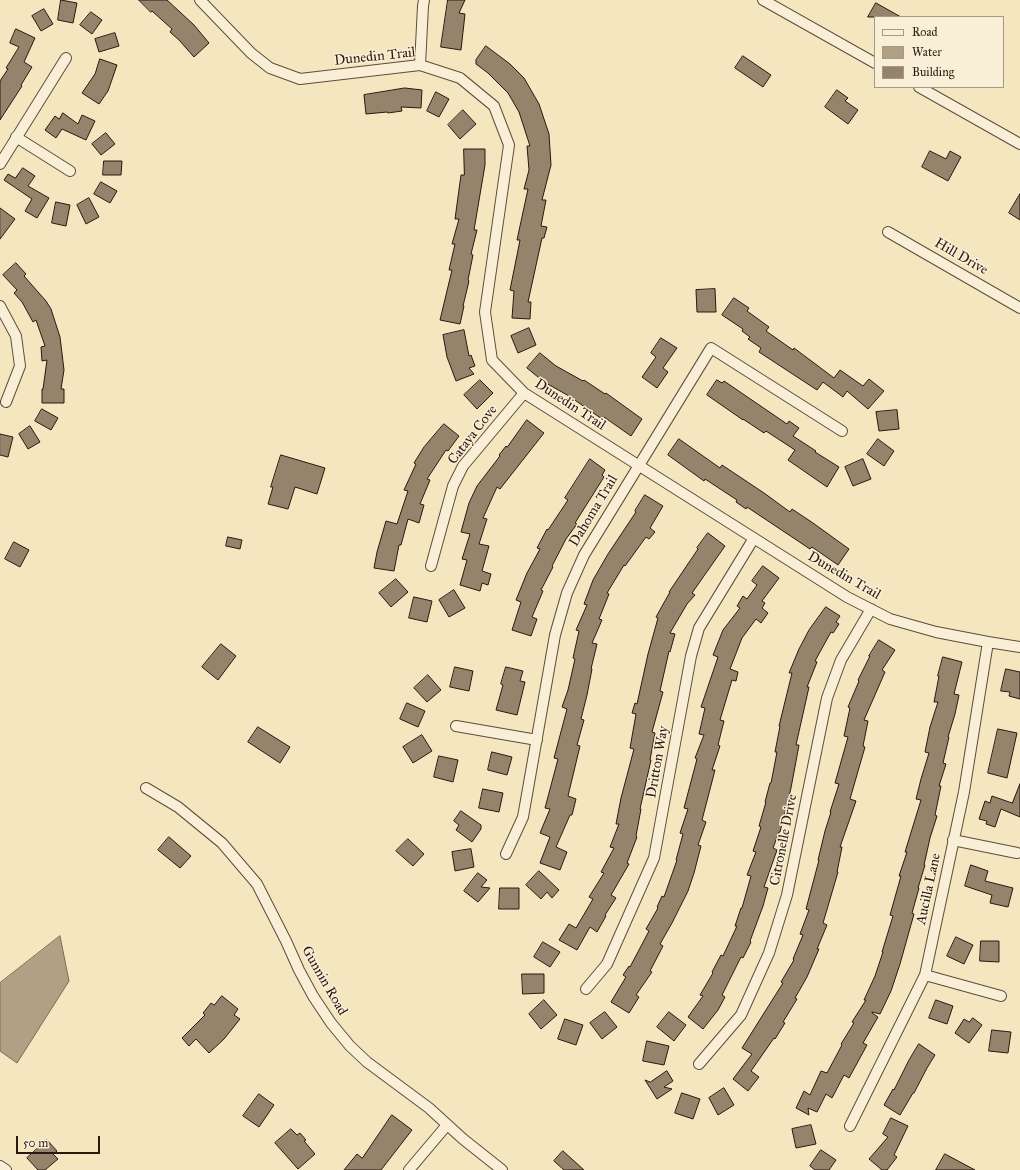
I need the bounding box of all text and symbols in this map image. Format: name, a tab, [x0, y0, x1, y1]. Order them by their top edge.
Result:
legend	[874, 16, 1004, 88]
text: Road	[912, 25, 938, 39]
street label: Dunedin Trail	[334, 44, 416, 70]
text: Water	[912, 45, 942, 59]
text: Building	[912, 65, 954, 79]
street label: Hill Drive	[931, 235, 991, 279]
street label: Dunedin Trail	[531, 376, 609, 434]
street label: Cataya Cove	[445, 402, 501, 468]
street label: Dahoma Trail	[566, 472, 622, 550]
street label: Dunedin Trail	[805, 548, 883, 604]
street label: Dritton Way	[643, 725, 673, 799]
street label: Citronelle Drive	[767, 793, 801, 887]
street label: Aucilla Lane	[913, 852, 945, 926]
street label: Gunnin Road	[297, 943, 351, 1019]
scale bar	[18, 1128, 102, 1154]
text: 50 m	[23, 1136, 48, 1150]

